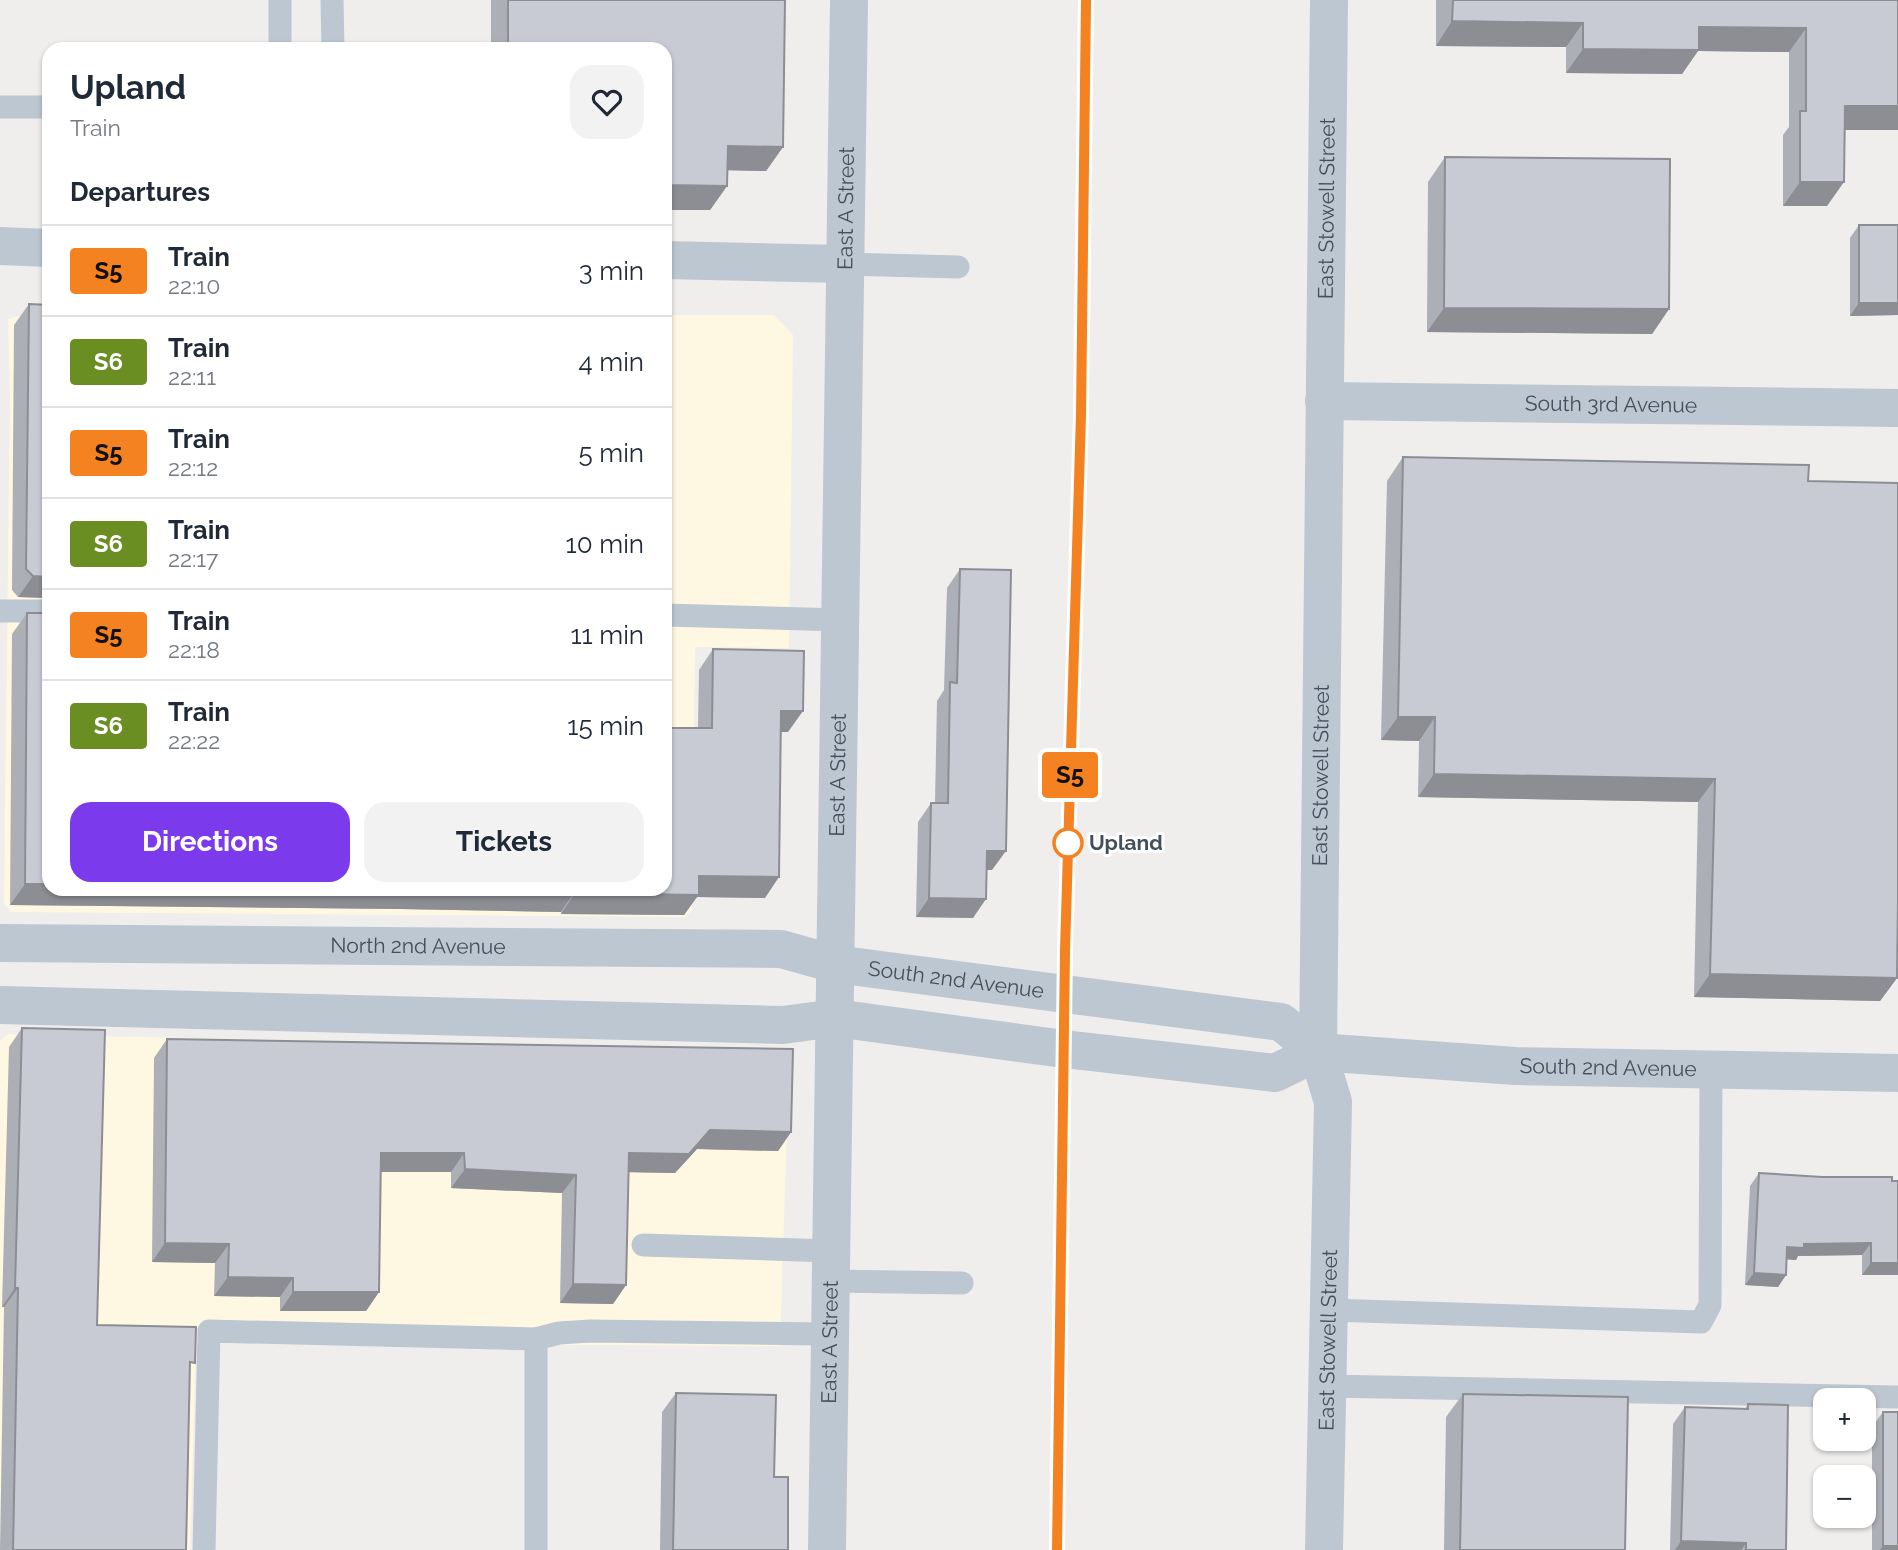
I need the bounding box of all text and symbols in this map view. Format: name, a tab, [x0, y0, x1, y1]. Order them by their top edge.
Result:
button: heart	[570, 65, 644, 139]
text: Upland	[70, 68, 186, 107]
text: Train	[70, 114, 121, 141]
street label: East Stowell Street	[1313, 117, 1340, 299]
street label: East A Street	[832, 146, 859, 270]
text: Departures	[70, 177, 210, 207]
text: Train	[168, 242, 230, 272]
text: S5	[94, 256, 123, 285]
text: 3 min	[579, 256, 644, 286]
text: 22:10	[168, 272, 220, 299]
text: Train	[168, 333, 230, 363]
text: S6	[94, 347, 123, 376]
text: 4 min	[578, 347, 644, 377]
text: 22:11	[168, 363, 216, 390]
street label: South 3rd Avenue	[1525, 390, 1697, 418]
text: Train	[168, 424, 230, 454]
text: S5	[94, 438, 123, 467]
text: 5 min	[578, 438, 644, 468]
text: 22:12	[168, 454, 218, 481]
text: Train	[168, 515, 230, 545]
text: S6	[94, 529, 123, 558]
text: 10 min	[566, 529, 644, 559]
text: 22:17	[168, 545, 218, 572]
text: Train	[168, 606, 230, 636]
text: S5	[94, 620, 123, 649]
text: 11 min	[570, 620, 644, 650]
text: 22:18	[168, 636, 220, 663]
street label: East Stowell Street	[1307, 684, 1334, 866]
text: Train	[168, 697, 230, 727]
text: S6	[94, 711, 123, 740]
text: 15 min	[567, 711, 644, 741]
street label: East A Street	[824, 713, 851, 837]
text: 22:22	[168, 727, 220, 754]
line badge: S5	[1038, 752, 1102, 798]
text: S5	[1056, 760, 1084, 789]
button: Directions	[70, 802, 350, 882]
button: Tickets	[364, 802, 644, 882]
marker: Upland	[1053, 828, 1083, 858]
place label: Upland	[1089, 830, 1163, 855]
street label: North 2nd Avenue	[330, 933, 506, 959]
street label: South 2nd Avenue	[867, 955, 1045, 1003]
street label: South 2nd Avenue	[1519, 1053, 1697, 1081]
street label: East Stowell Street	[1313, 1249, 1342, 1431]
street label: East A Street	[816, 1280, 843, 1404]
map controls	[1813, 1388, 1876, 1528]
button: +	[1813, 1388, 1876, 1451]
button: −	[1813, 1465, 1876, 1528]

